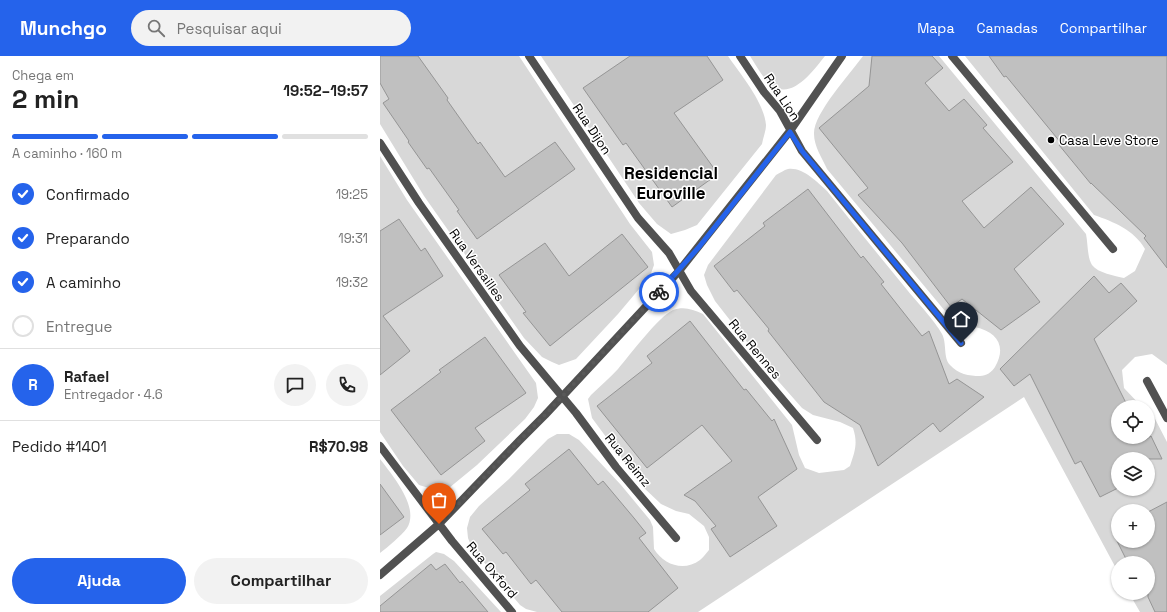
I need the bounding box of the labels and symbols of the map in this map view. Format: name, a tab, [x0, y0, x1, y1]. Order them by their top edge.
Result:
street label: Rua Lion	[760, 70, 804, 124]
street label: Rua Dijon	[569, 100, 615, 158]
place label: Casa Leve Store	[1059, 132, 1159, 149]
marker: Casa Leve Store	[1046, 135, 1056, 145]
district label: Residencial Euroville	[624, 162, 718, 204]
street label: Rua Versailles	[446, 225, 508, 305]
courier	[639, 272, 679, 312]
pin	[944, 302, 978, 343]
street label: Rua Rennes	[725, 315, 785, 383]
street label: Rua Reimz	[601, 430, 655, 490]
pin	[422, 483, 456, 524]
street label: Rua Oxford	[463, 538, 521, 602]

